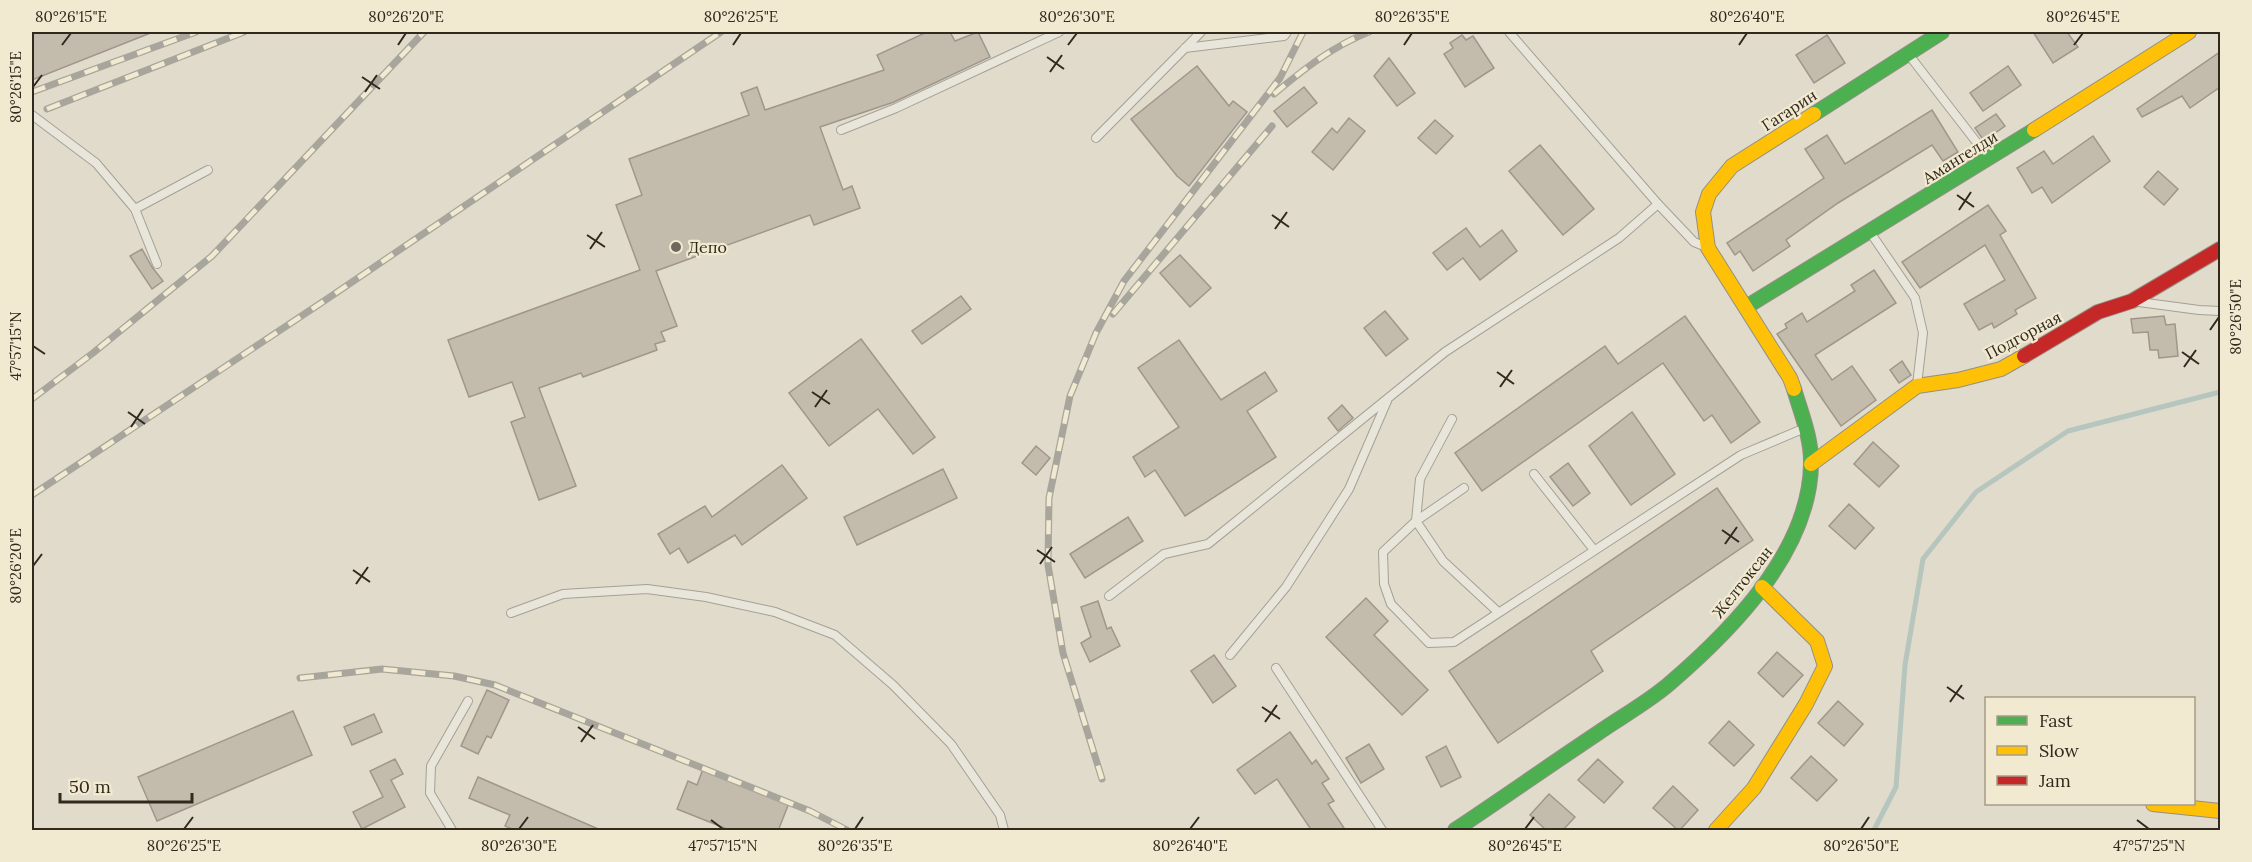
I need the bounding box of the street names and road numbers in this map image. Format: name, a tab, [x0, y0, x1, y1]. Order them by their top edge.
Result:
street label: Гагарин	[1758, 85, 1820, 135]
street label: Амангелди	[1918, 126, 2001, 188]
street label: Подгорная	[1981, 307, 2065, 363]
street label: Желтоксан	[1708, 542, 1776, 622]

